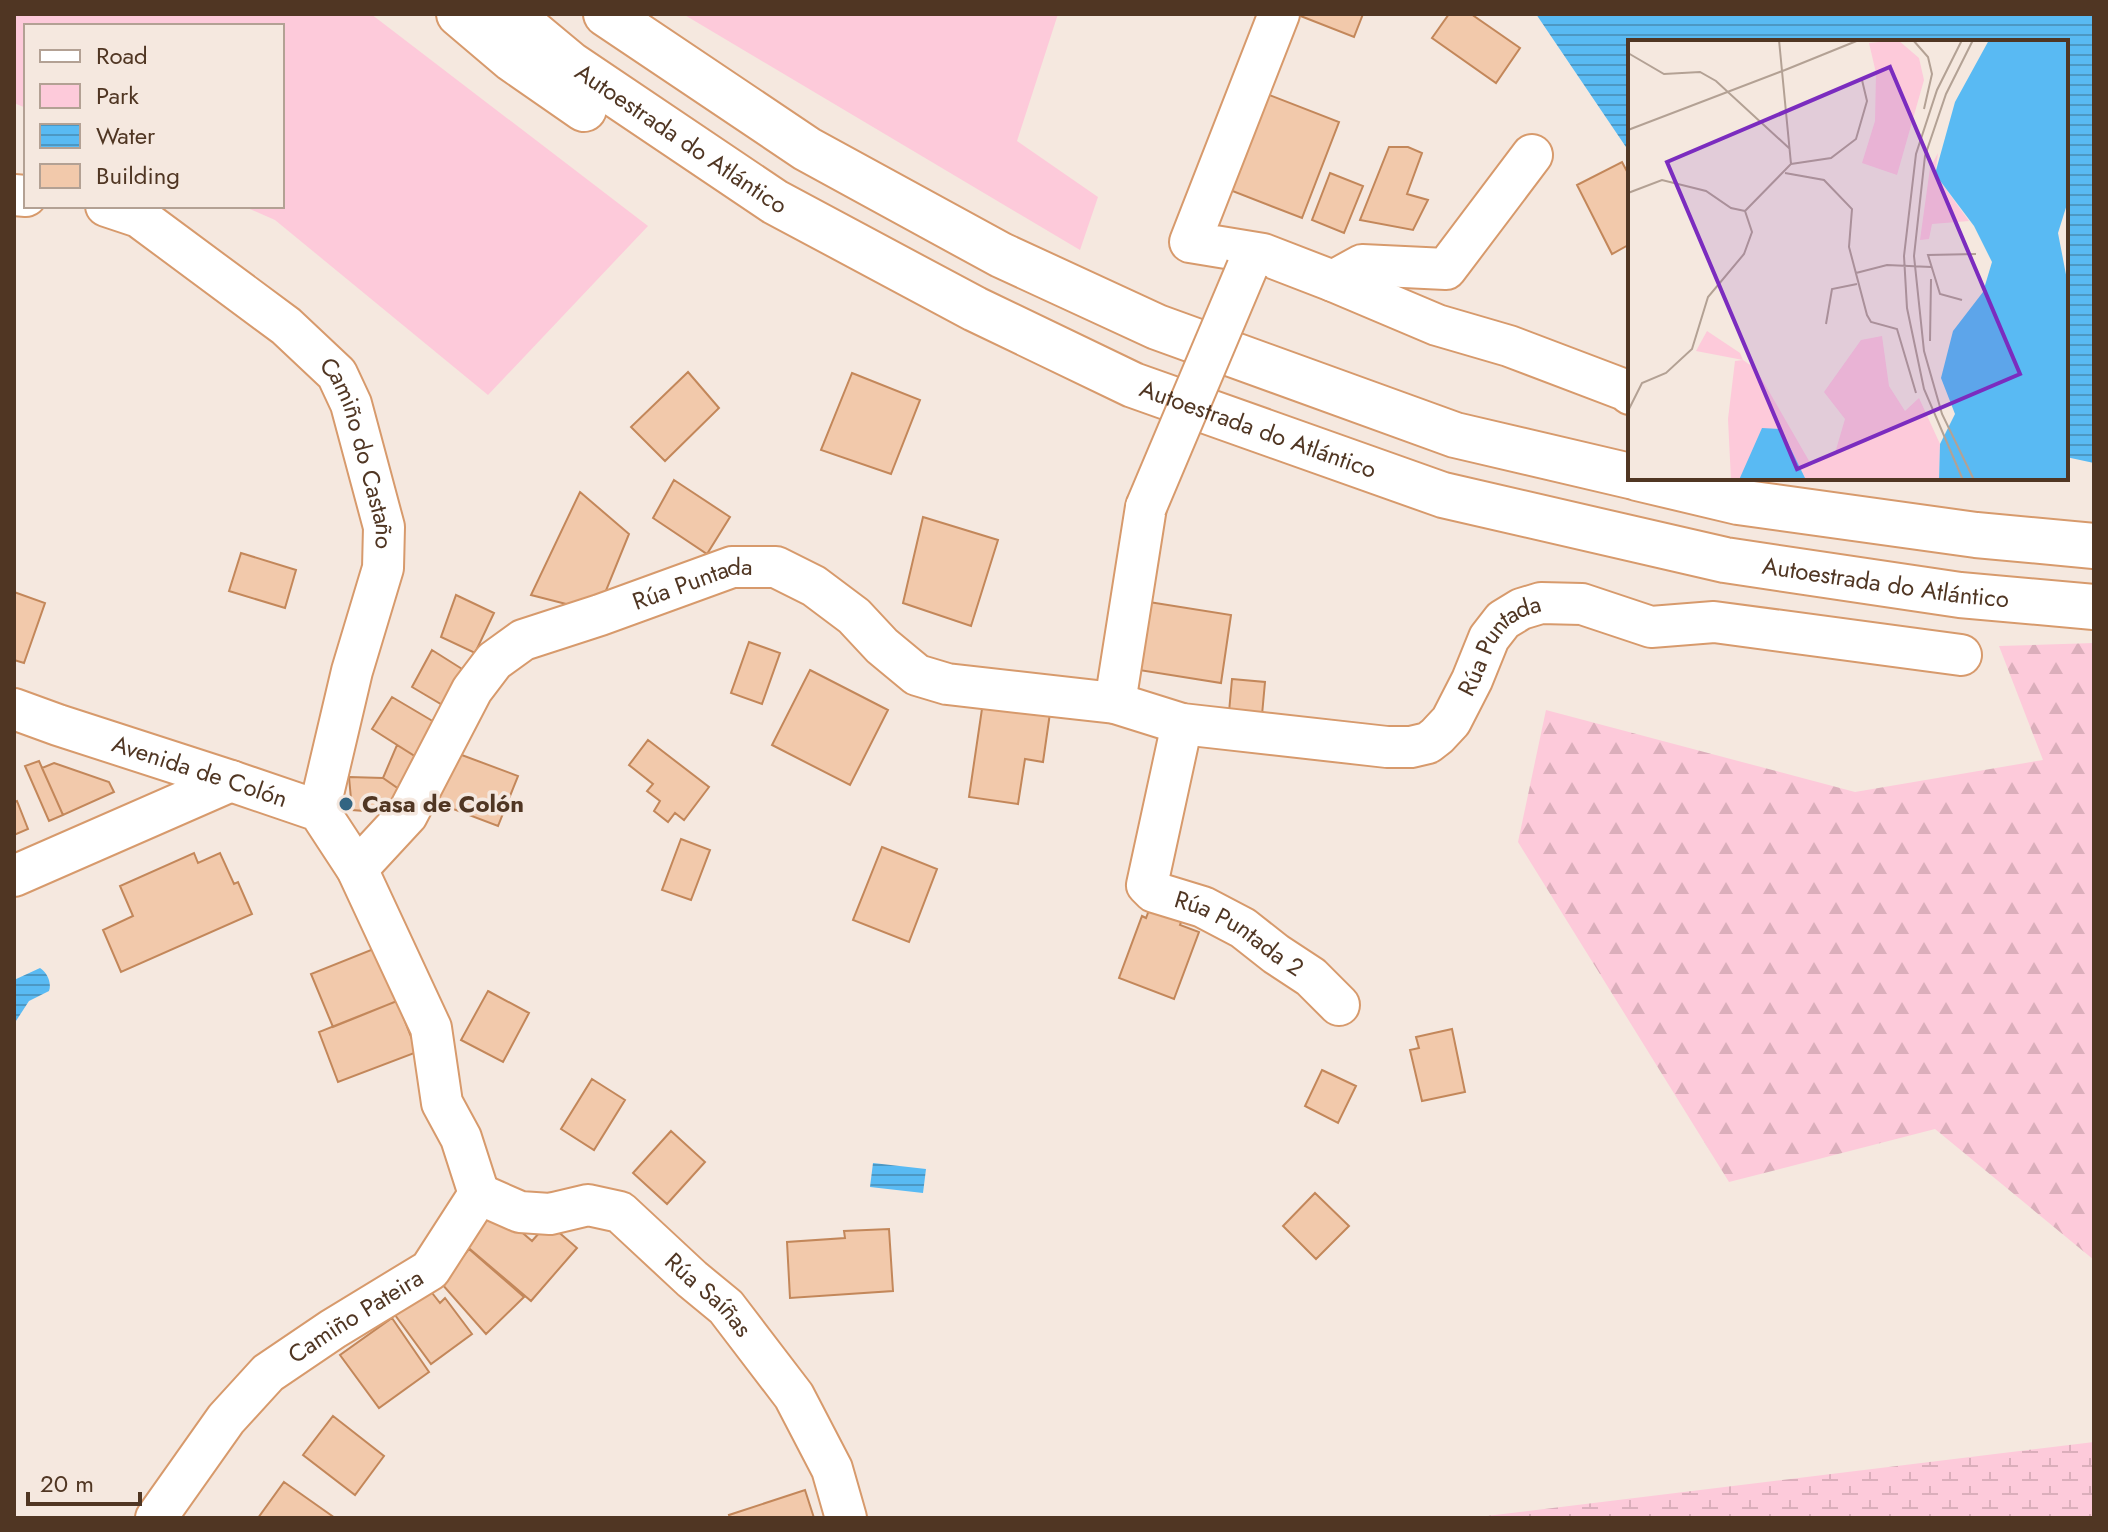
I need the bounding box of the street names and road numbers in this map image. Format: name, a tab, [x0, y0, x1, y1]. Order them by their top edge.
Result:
street label: Autoestrada do Atlántico	[568, 54, 793, 222]
street label: Camiño do Castaño	[312, 348, 402, 549]
street label: Autoestrada do Atlántico	[1135, 371, 1381, 487]
street label: Autoestrada do Atlántico	[1760, 548, 2011, 616]
street label: Rúa Puntada	[627, 549, 753, 619]
street label: Rúa Puntada	[1449, 586, 1545, 702]
street label: Avenida de Colón	[108, 726, 292, 816]
street label: Rúa Puntada 2	[1170, 881, 1311, 985]
street label: Rúa Saíñas	[657, 1244, 761, 1344]
street label: Camiño Pateira	[281, 1260, 430, 1372]

